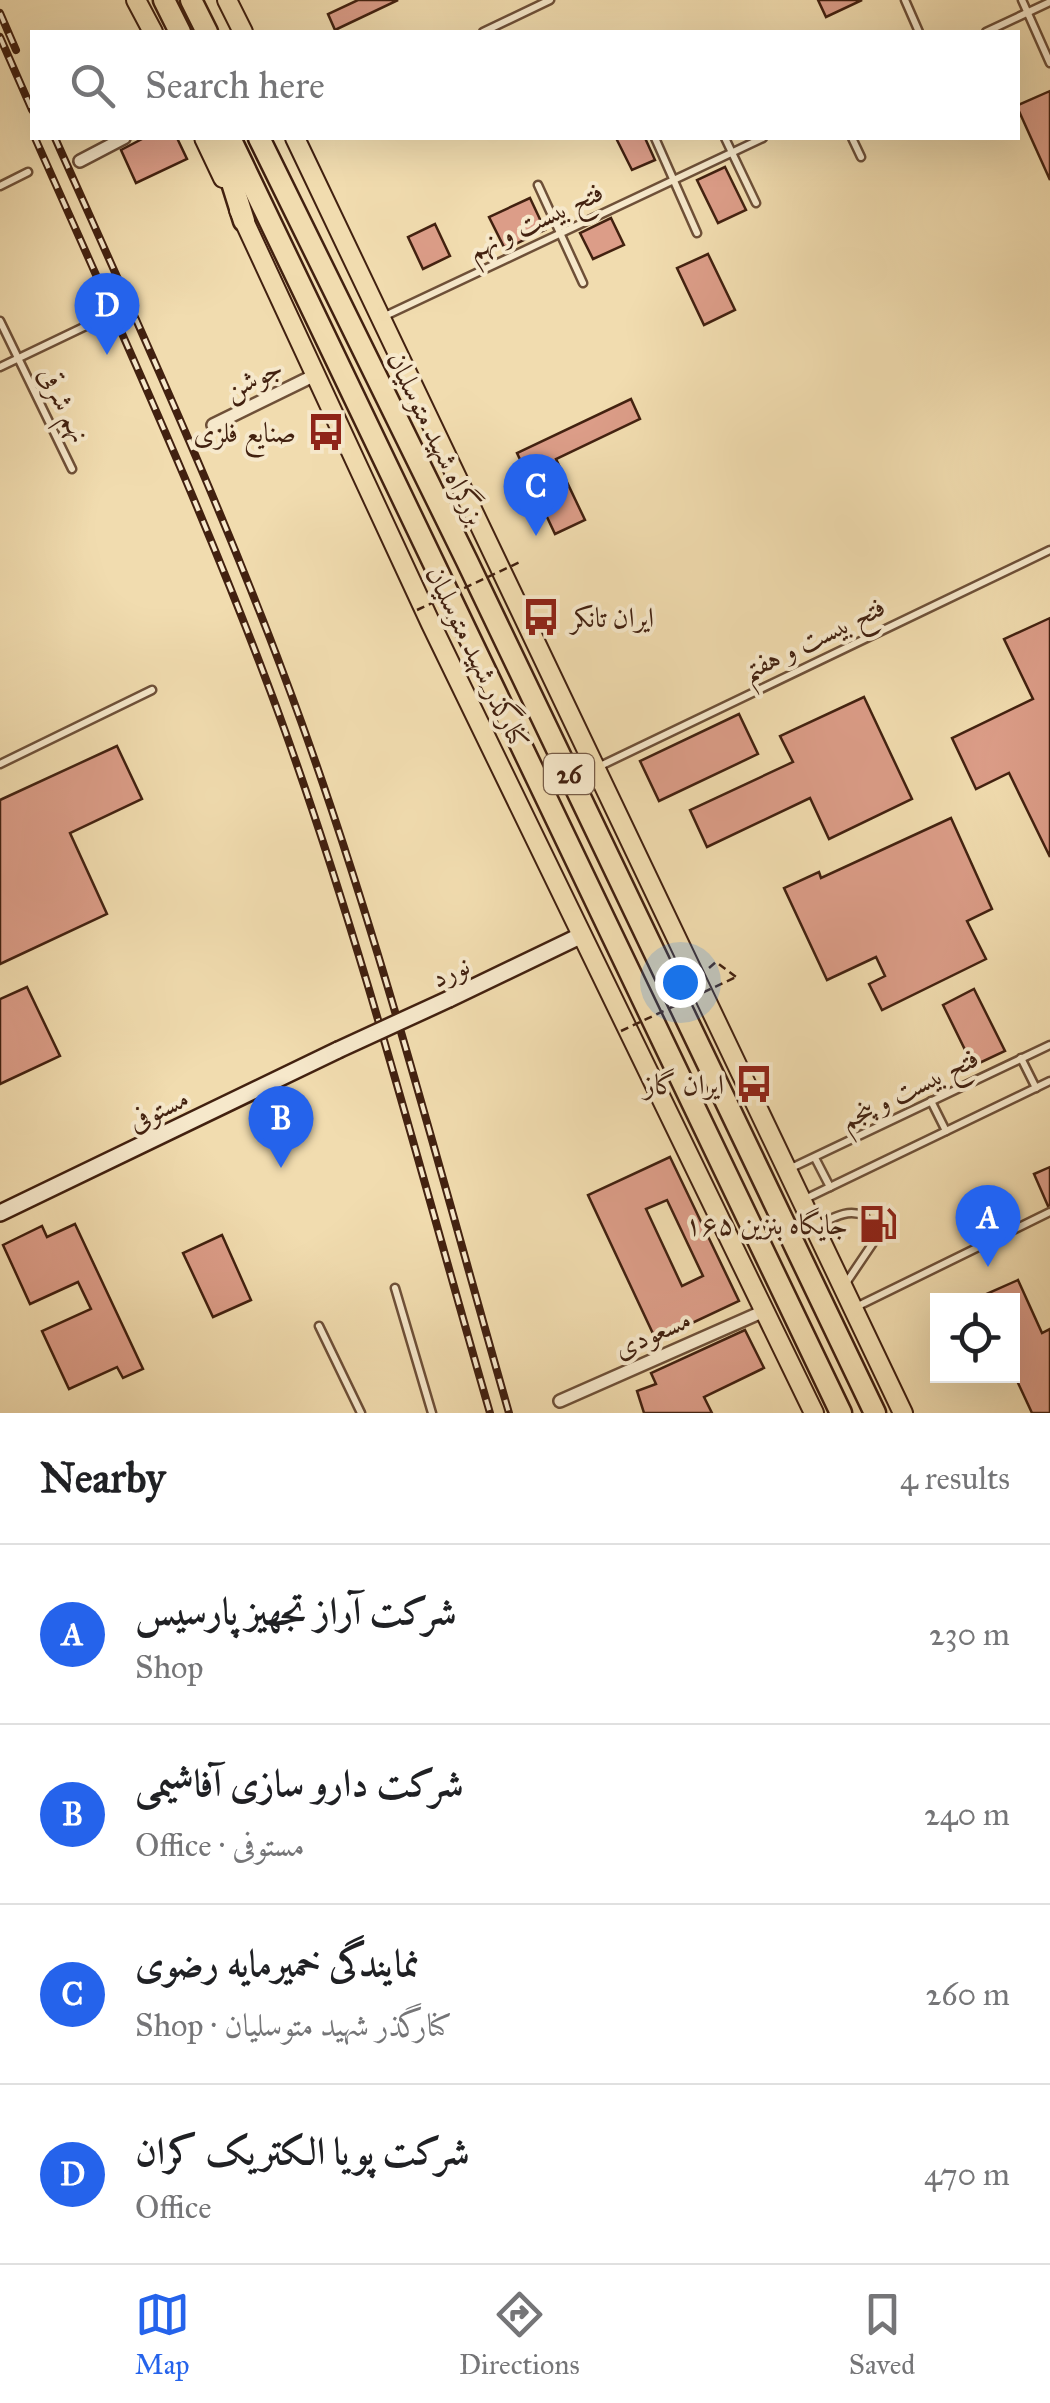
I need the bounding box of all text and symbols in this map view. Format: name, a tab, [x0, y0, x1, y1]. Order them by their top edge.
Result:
search box	[30, 30, 1020, 140]
icon: search	[65, 58, 120, 113]
text: Search here	[145, 62, 325, 108]
street label: فتح بیست و نهم	[462, 174, 612, 275]
pin: D	[74, 272, 140, 355]
street label: بزرگراه شهید متوسلیان	[379, 345, 495, 531]
street label: جوشن	[218, 349, 289, 408]
street label: نهم شرقی	[23, 360, 98, 452]
bus stop icon: صنایع فلزی	[305, 411, 347, 453]
place label: صنایع فلزی	[193, 415, 296, 458]
pin: C	[504, 454, 568, 536]
street label: کنارگذر شهید متوسلیان	[417, 559, 539, 755]
street label: فتح بیست و هفتم	[736, 589, 895, 697]
bus stop icon: ایران تانکر	[520, 596, 562, 638]
place label: ایران تانکر	[568, 600, 654, 636]
road number: 26	[544, 754, 594, 794]
street label: نورد	[425, 947, 475, 996]
your location	[655, 957, 706, 1008]
street label: فتح بیست و پنجم	[834, 1040, 988, 1145]
bus stop icon: ایران گاز	[733, 1063, 775, 1105]
place label: ایران گاز	[641, 1067, 724, 1102]
street label: مستوفی	[122, 1080, 194, 1139]
pin: B	[248, 1086, 314, 1168]
pin: A	[956, 1184, 1020, 1267]
fuel station icon: جایگاه بنزین ۱۶۵	[857, 1203, 899, 1245]
place label: جایگاه بنزین ۱۶۵	[685, 1207, 848, 1242]
map controls	[930, 1293, 1020, 1383]
button: locate	[930, 1293, 1020, 1383]
street label: مسعودی	[608, 1301, 696, 1366]
text: Nearby	[40, 1452, 165, 1504]
text: 4 results	[900, 1459, 1010, 1498]
text: شرکت آراز تجهیز پارسیس	[135, 1588, 457, 1634]
text: A	[62, 1615, 83, 1654]
text: 230 m	[929, 1615, 1010, 1654]
text: Shop	[135, 1648, 203, 1687]
text: شرکت دارو سازی آفاشیمی	[135, 1760, 464, 1806]
text: B	[62, 1795, 83, 1834]
text: 240 m	[924, 1795, 1010, 1834]
text: Office · مستوفی	[135, 1826, 305, 1865]
text: نمایندگی خمیرمایه رضوی	[135, 1940, 420, 1986]
text: C	[62, 1975, 83, 2014]
text: 260 m	[925, 1975, 1010, 2014]
text: Shop · کنارگذر شهید متوسلیان	[135, 2006, 452, 2045]
text: شرکت پویا الکتریک کران	[135, 2128, 470, 2174]
text: D	[60, 2155, 85, 2194]
text: 470 m	[924, 2155, 1010, 2194]
text: Office	[135, 2188, 212, 2227]
tab: Map	[135, 2287, 190, 2382]
tab: Directions	[459, 2287, 580, 2382]
tab: Saved	[849, 2287, 915, 2382]

